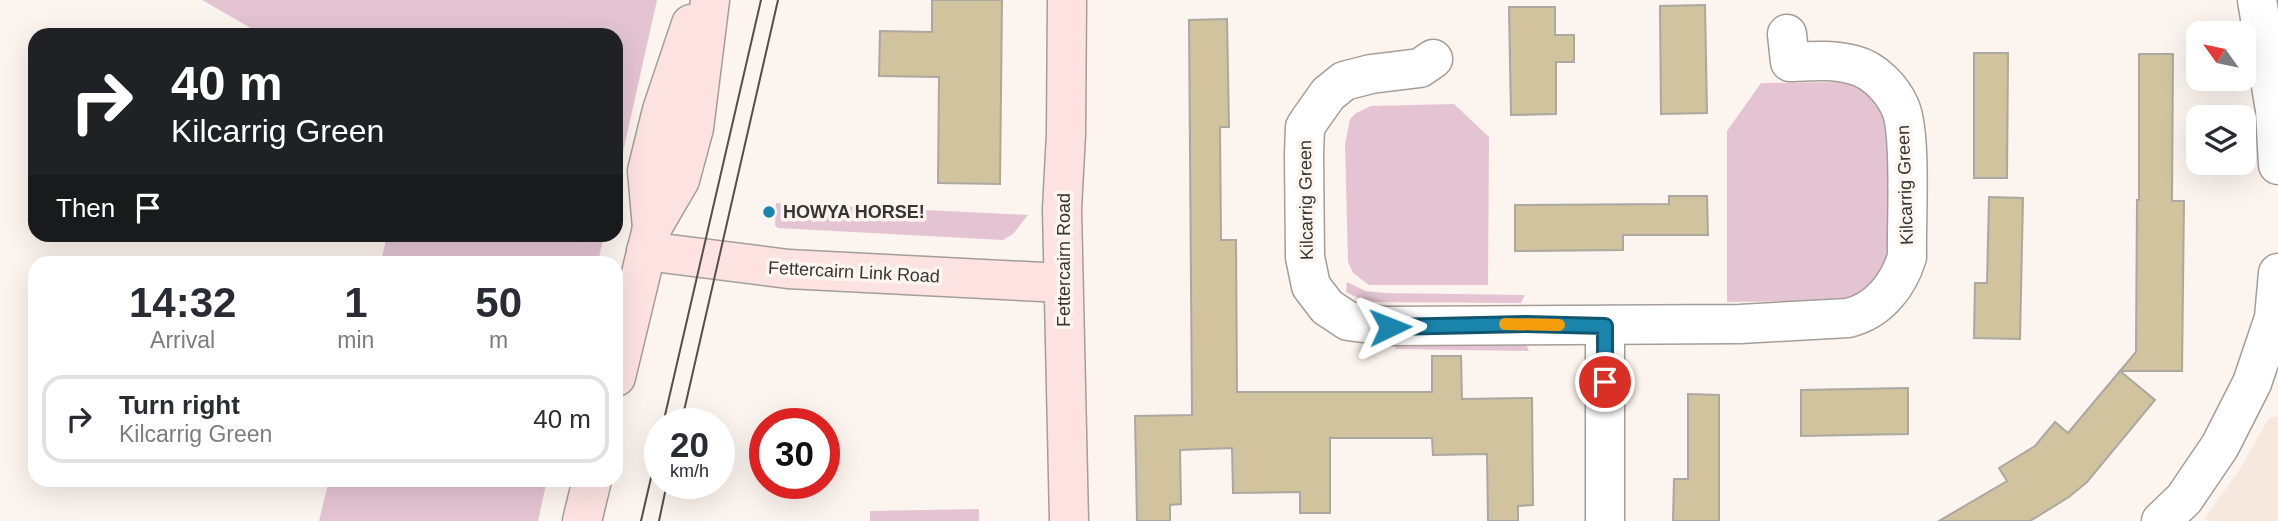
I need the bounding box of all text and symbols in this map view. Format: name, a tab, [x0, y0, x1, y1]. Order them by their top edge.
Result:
north arrow	[2186, 21, 2256, 91]
map controls	[2186, 21, 2256, 175]
icon: right	[56, 56, 147, 147]
text: 40 m	[171, 56, 283, 110]
button: layers	[2186, 105, 2256, 175]
text: Kilcarrig Green	[171, 113, 384, 149]
street label: Kilcarrig Green	[1893, 125, 1917, 245]
street label: Kilcarrig Green	[1295, 140, 1317, 260]
icon: arrive	[129, 189, 167, 227]
text: Then	[56, 193, 115, 223]
street label: Fettercairn Road	[1054, 193, 1074, 327]
place label: HOWYA HORSE!	[783, 202, 925, 222]
marker: HOWYA HORSE!	[761, 204, 777, 220]
street label: Fettercairn Link Road	[768, 258, 940, 286]
text: 14:32	[129, 279, 236, 326]
text: 1	[344, 279, 368, 326]
text: 50	[475, 279, 522, 326]
position arrow	[1353, 290, 1427, 364]
text: Arrival	[150, 327, 215, 353]
text: min	[337, 327, 374, 353]
text: m	[489, 327, 508, 353]
pin	[1575, 352, 1635, 412]
icon: arrive	[1586, 363, 1624, 401]
text: Turn right	[119, 390, 240, 420]
icon: right	[60, 400, 98, 438]
text: 40 m	[533, 404, 591, 434]
speed limit sign: 30	[749, 408, 840, 499]
text: Kilcarrig Green	[119, 421, 272, 447]
text: 20	[670, 425, 709, 464]
text: km/h	[670, 461, 709, 481]

